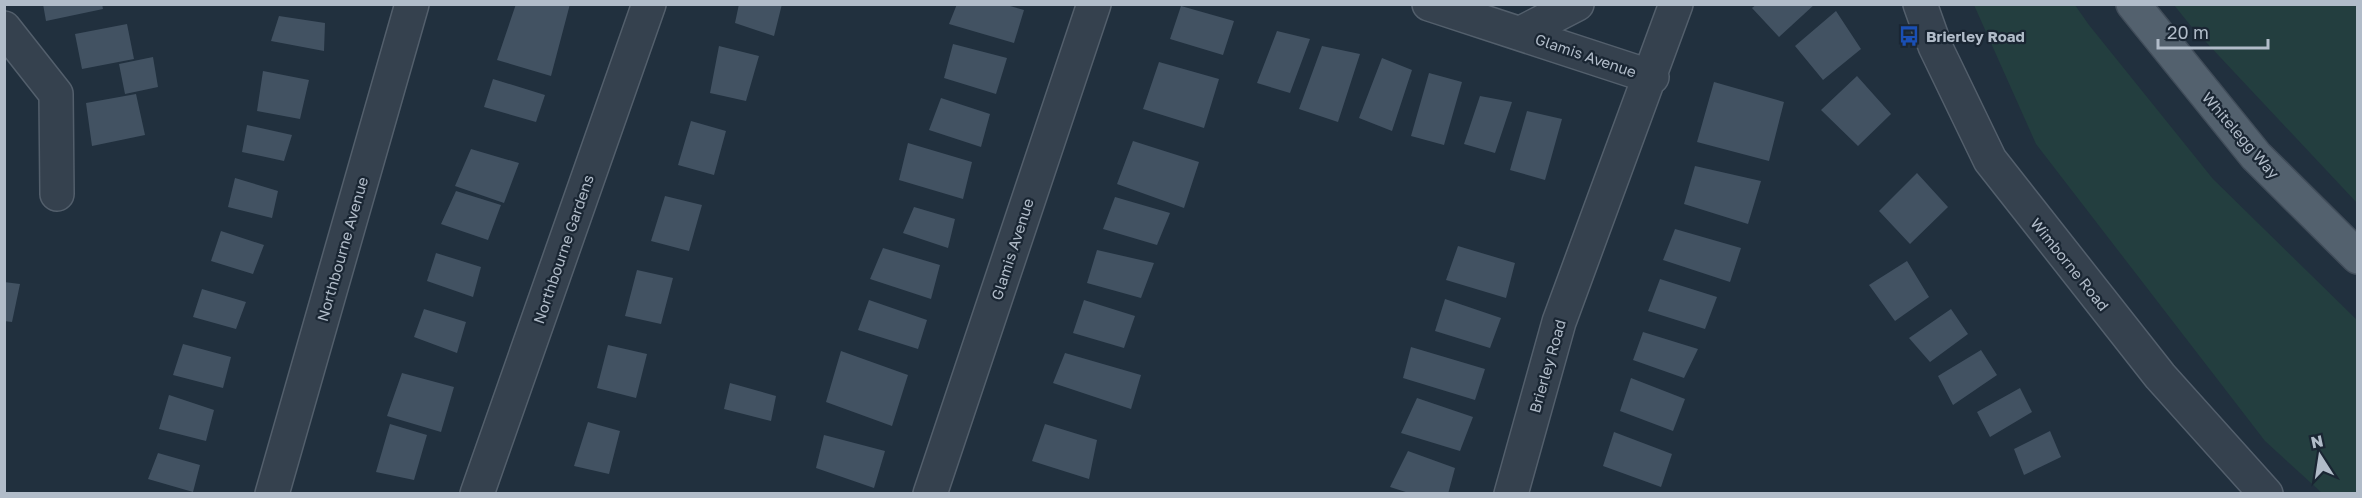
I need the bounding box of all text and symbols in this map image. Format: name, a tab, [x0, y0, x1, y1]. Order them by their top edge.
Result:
scale bar	[2158, 12, 2268, 50]
text: 20 m	[2167, 21, 2209, 43]
bus stop icon: Brierley Road	[1897, 24, 1921, 48]
place label: Brierley Road	[1926, 27, 2025, 45]
street label: Glamis Avenue	[1533, 29, 1639, 81]
street label: Whitelegg Way	[2199, 88, 2284, 182]
street label: Northbourne Gardens	[529, 172, 597, 326]
street label: Northbourne Avenue	[313, 174, 371, 323]
street label: Glamis Avenue	[987, 196, 1037, 302]
street label: Wimborne Road	[2027, 214, 2113, 314]
street label: Brierley Road	[1525, 317, 1569, 415]
north arrow	[2290, 426, 2350, 486]
text: N	[2309, 430, 2325, 452]

